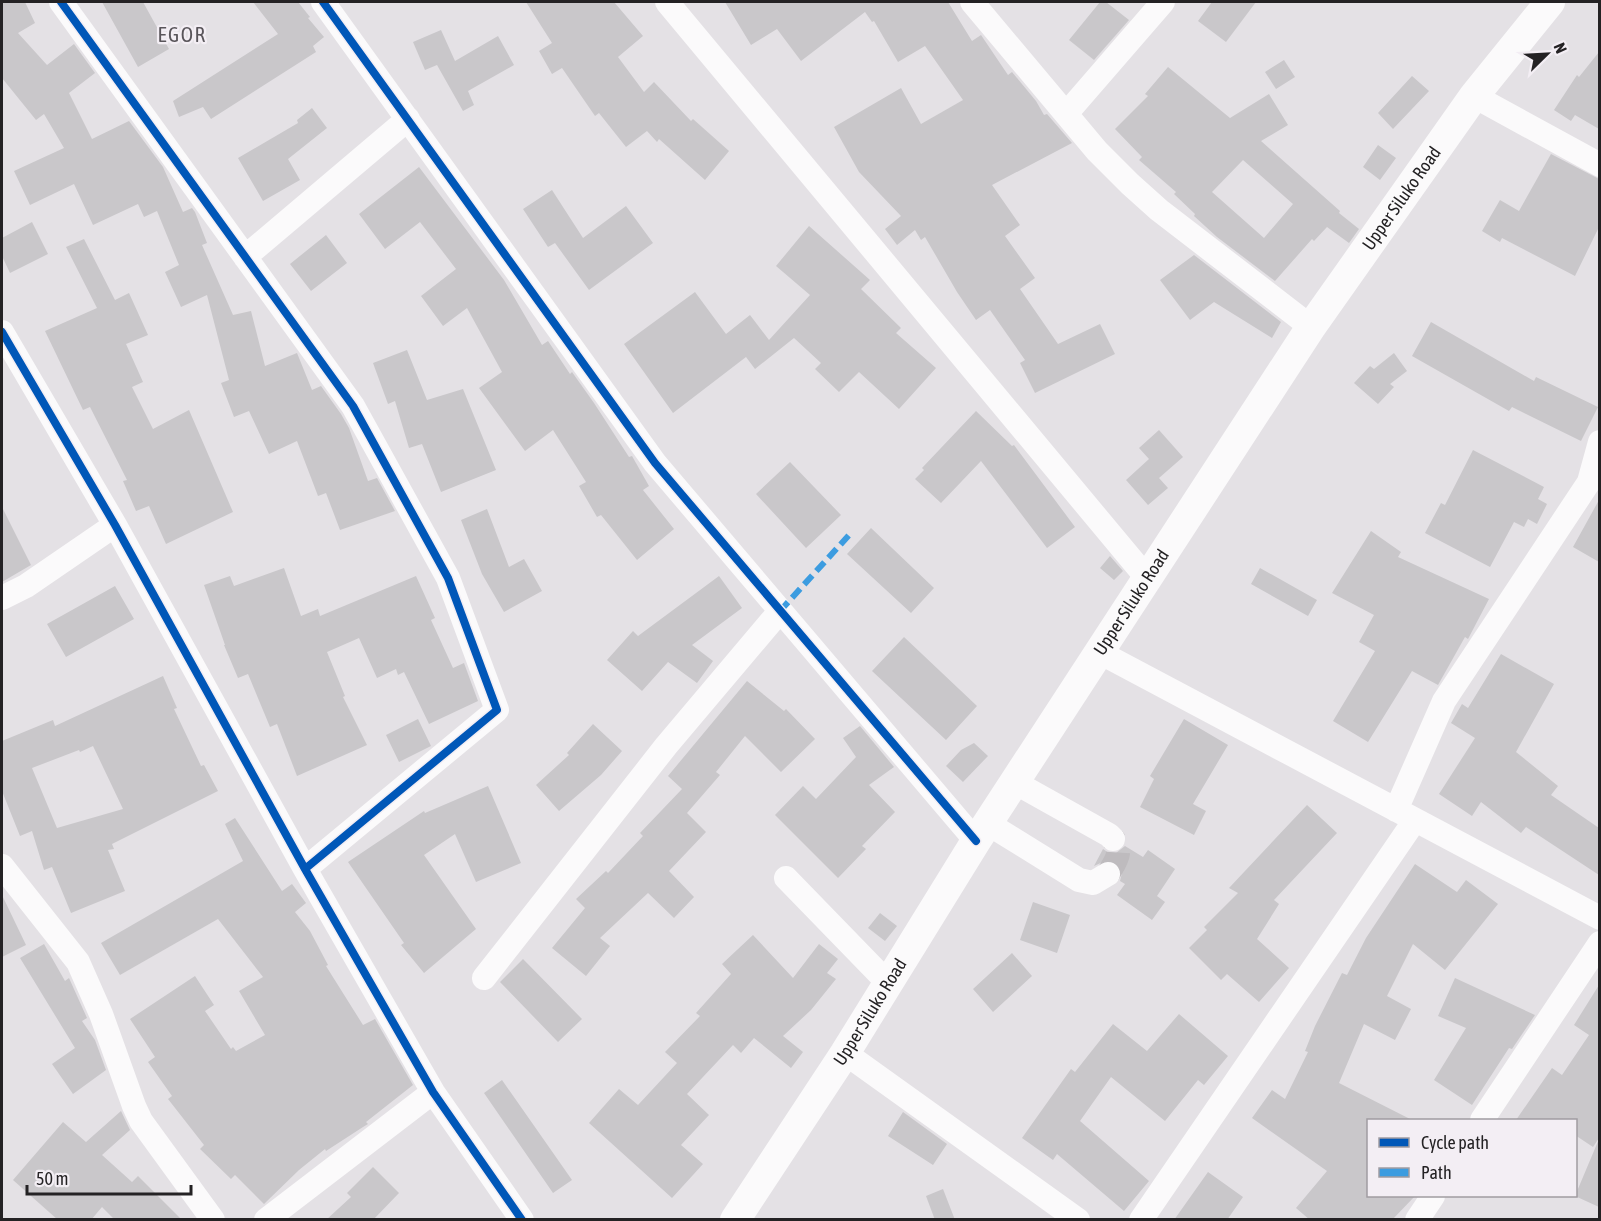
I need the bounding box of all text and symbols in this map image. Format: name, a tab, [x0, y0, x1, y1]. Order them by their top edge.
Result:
district label: EGOR	[158, 22, 206, 46]
north arrow	[1517, 24, 1577, 84]
text: N	[1551, 40, 1571, 56]
street label: Upper Siluko Road	[1358, 142, 1445, 254]
street label: Upper Siluko Road	[1089, 545, 1173, 659]
street label: Upper Siluko Road	[829, 955, 911, 1069]
legend	[1367, 1119, 1577, 1197]
text: Cycle path	[1421, 1132, 1489, 1153]
scale bar	[27, 1158, 190, 1196]
text: Path	[1421, 1162, 1452, 1183]
text: 50 m	[36, 1168, 68, 1189]

